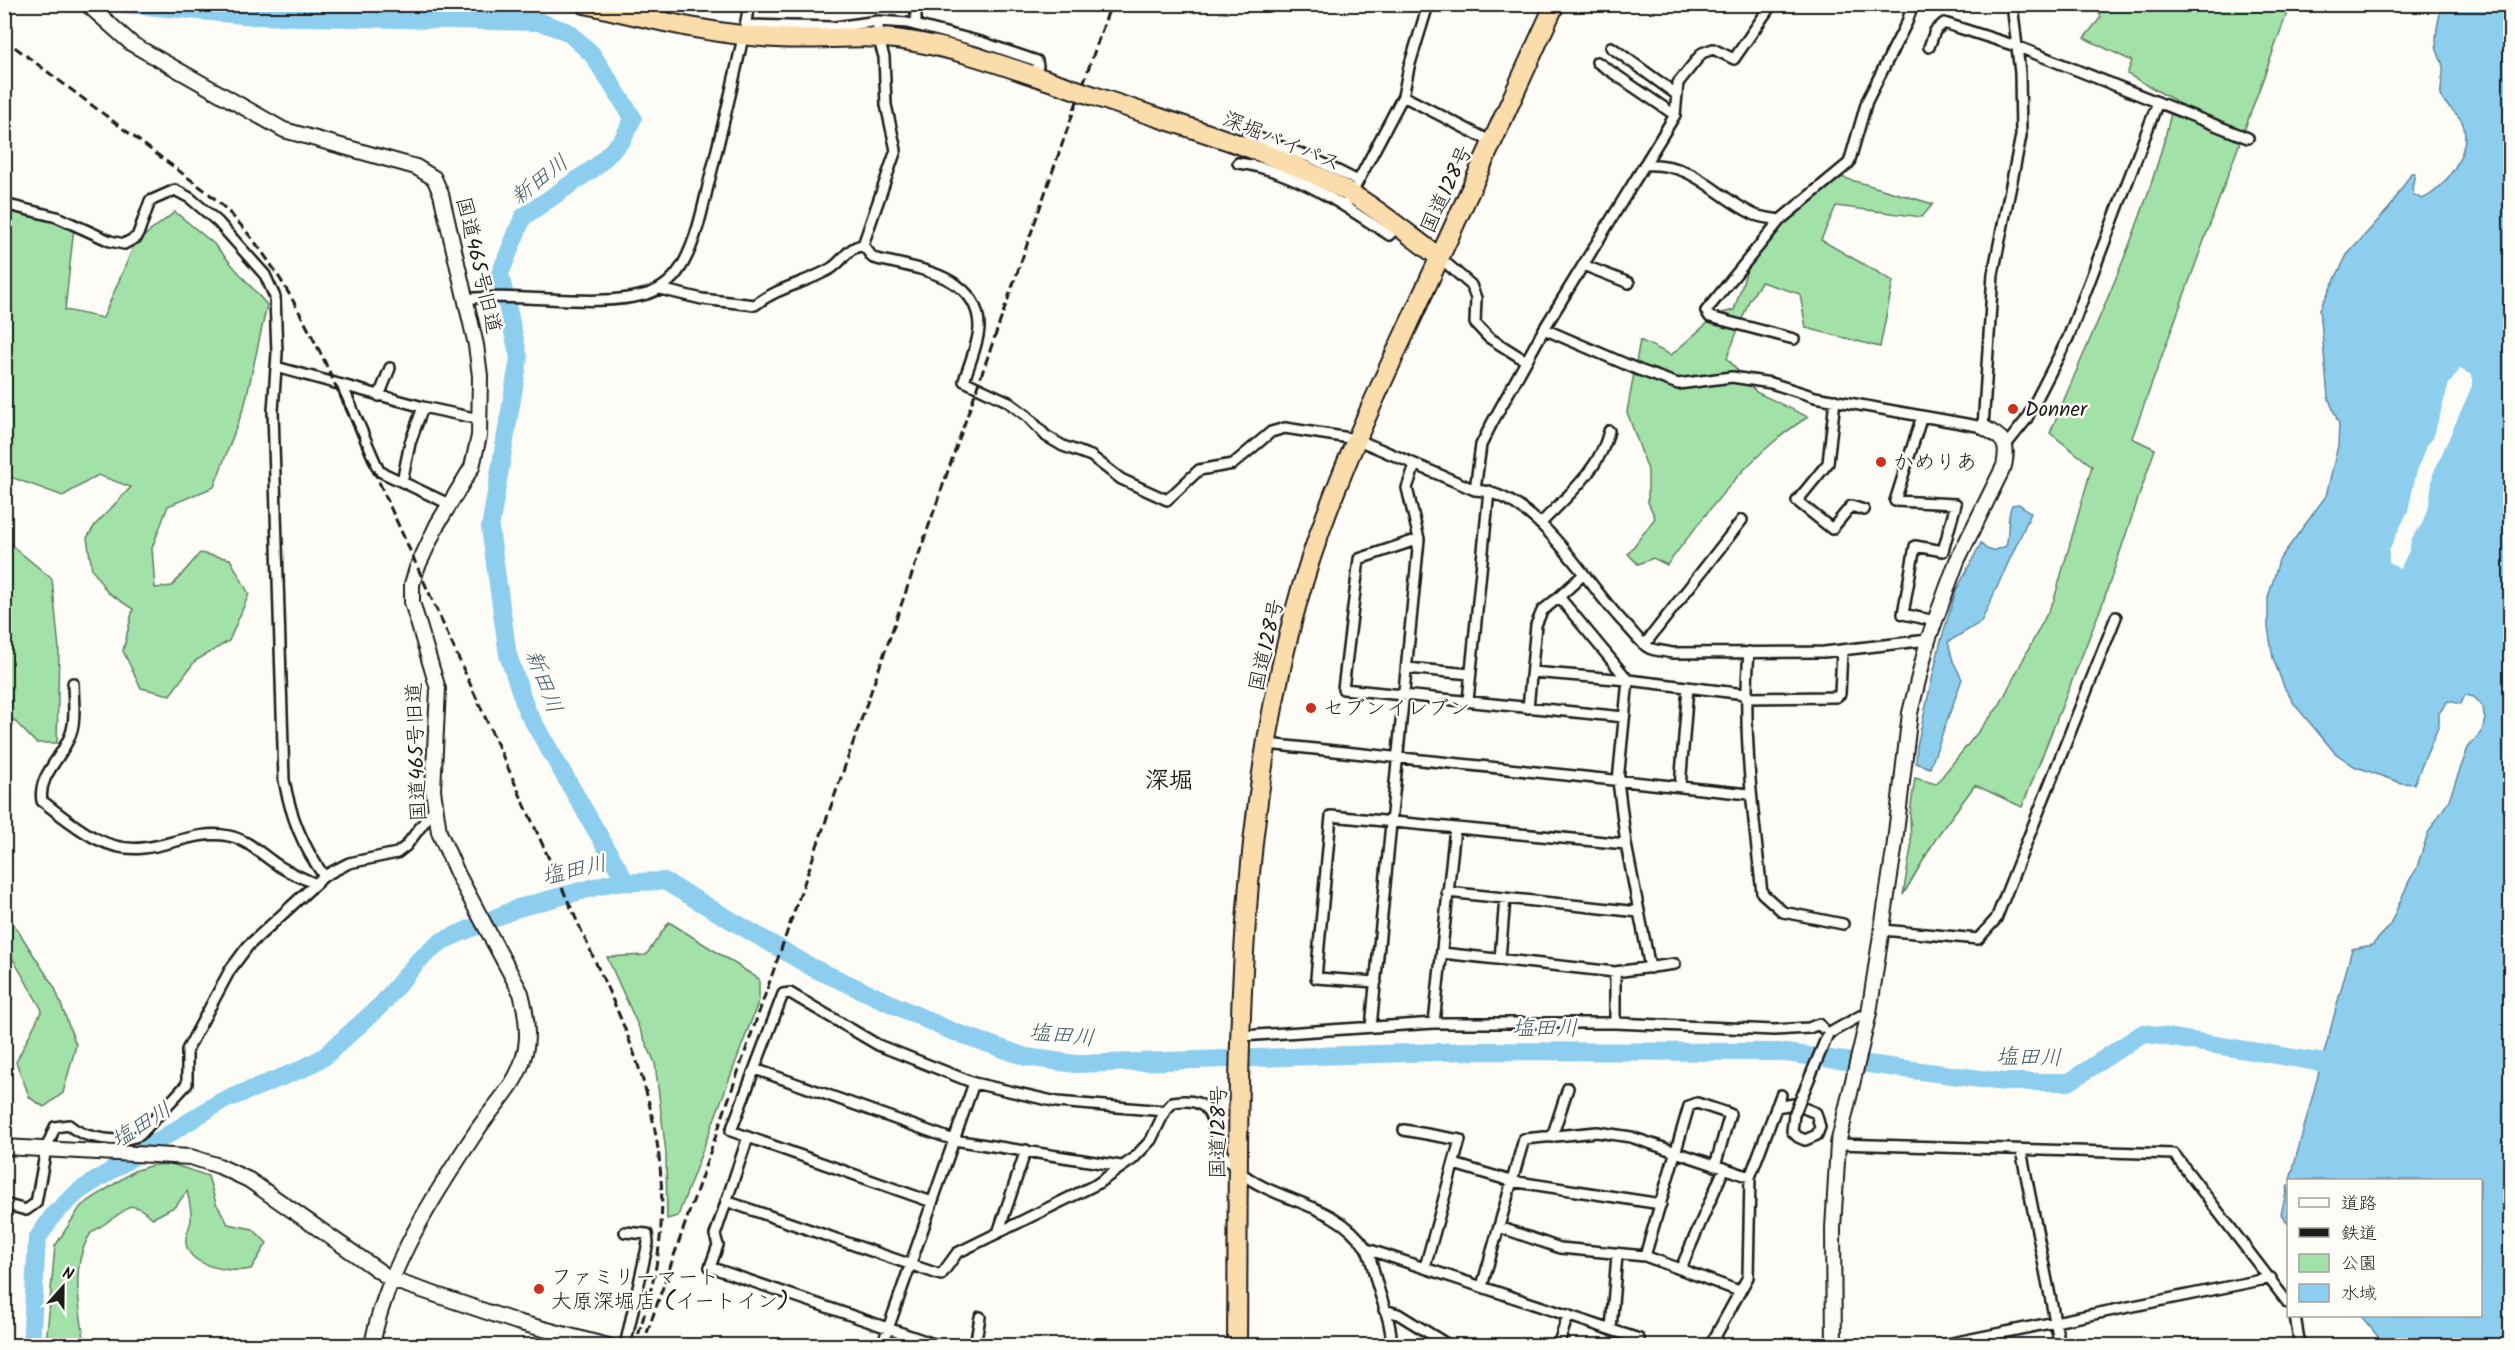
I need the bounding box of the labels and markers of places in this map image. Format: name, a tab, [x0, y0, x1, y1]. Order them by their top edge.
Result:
place label: Donner	[2025, 394, 2088, 427]
marker: Donner	[2006, 402, 2020, 416]
place label: かめりあ	[1893, 447, 1977, 480]
marker: かめりあ	[1874, 455, 1888, 469]
place label: セブンイレブン	[1323, 693, 1470, 726]
marker: セブンイレブン	[1304, 701, 1318, 715]
place label: ファミリーマート 大原深堀店 (イートイン)	[551, 1262, 789, 1319]
marker: ファミリーマート 大原深堀店 (イートイン)	[532, 1282, 546, 1296]

